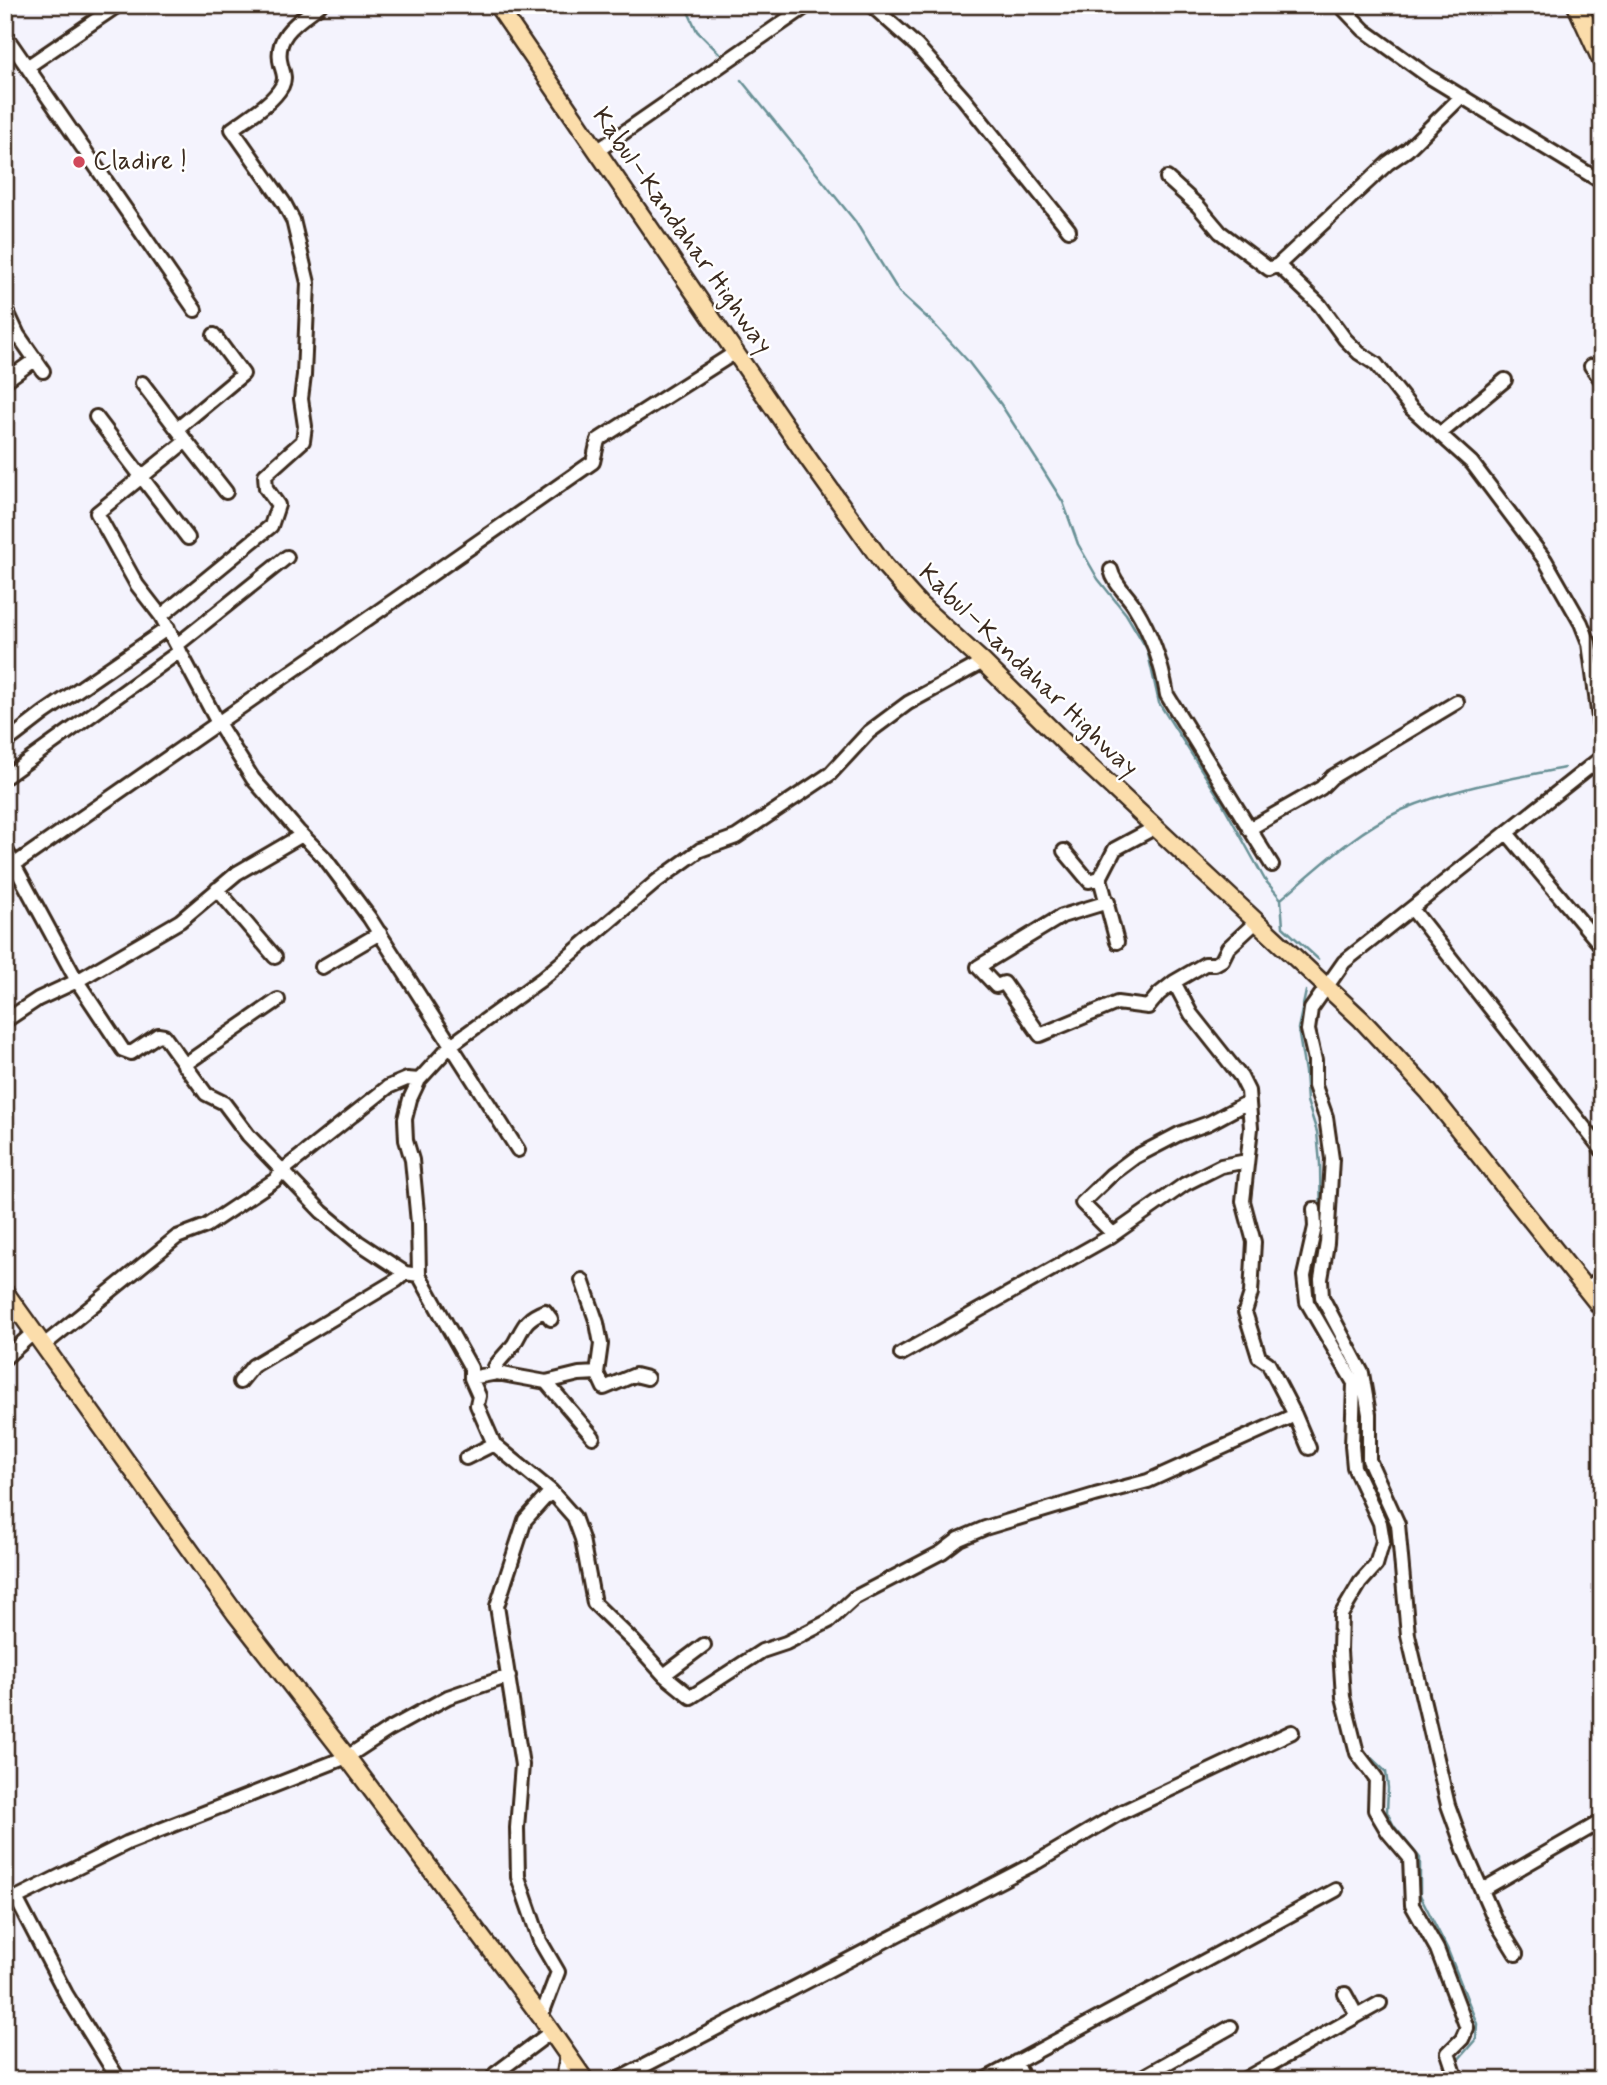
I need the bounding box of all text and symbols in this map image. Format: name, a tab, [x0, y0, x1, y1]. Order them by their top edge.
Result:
street label: Kabul–Kandahar Highway	[584, 101, 780, 361]
place label: Cladire !	[93, 145, 187, 179]
marker: Cladire !	[71, 154, 87, 170]
street label: Kabul–Kandahar Highway	[911, 557, 1145, 785]

